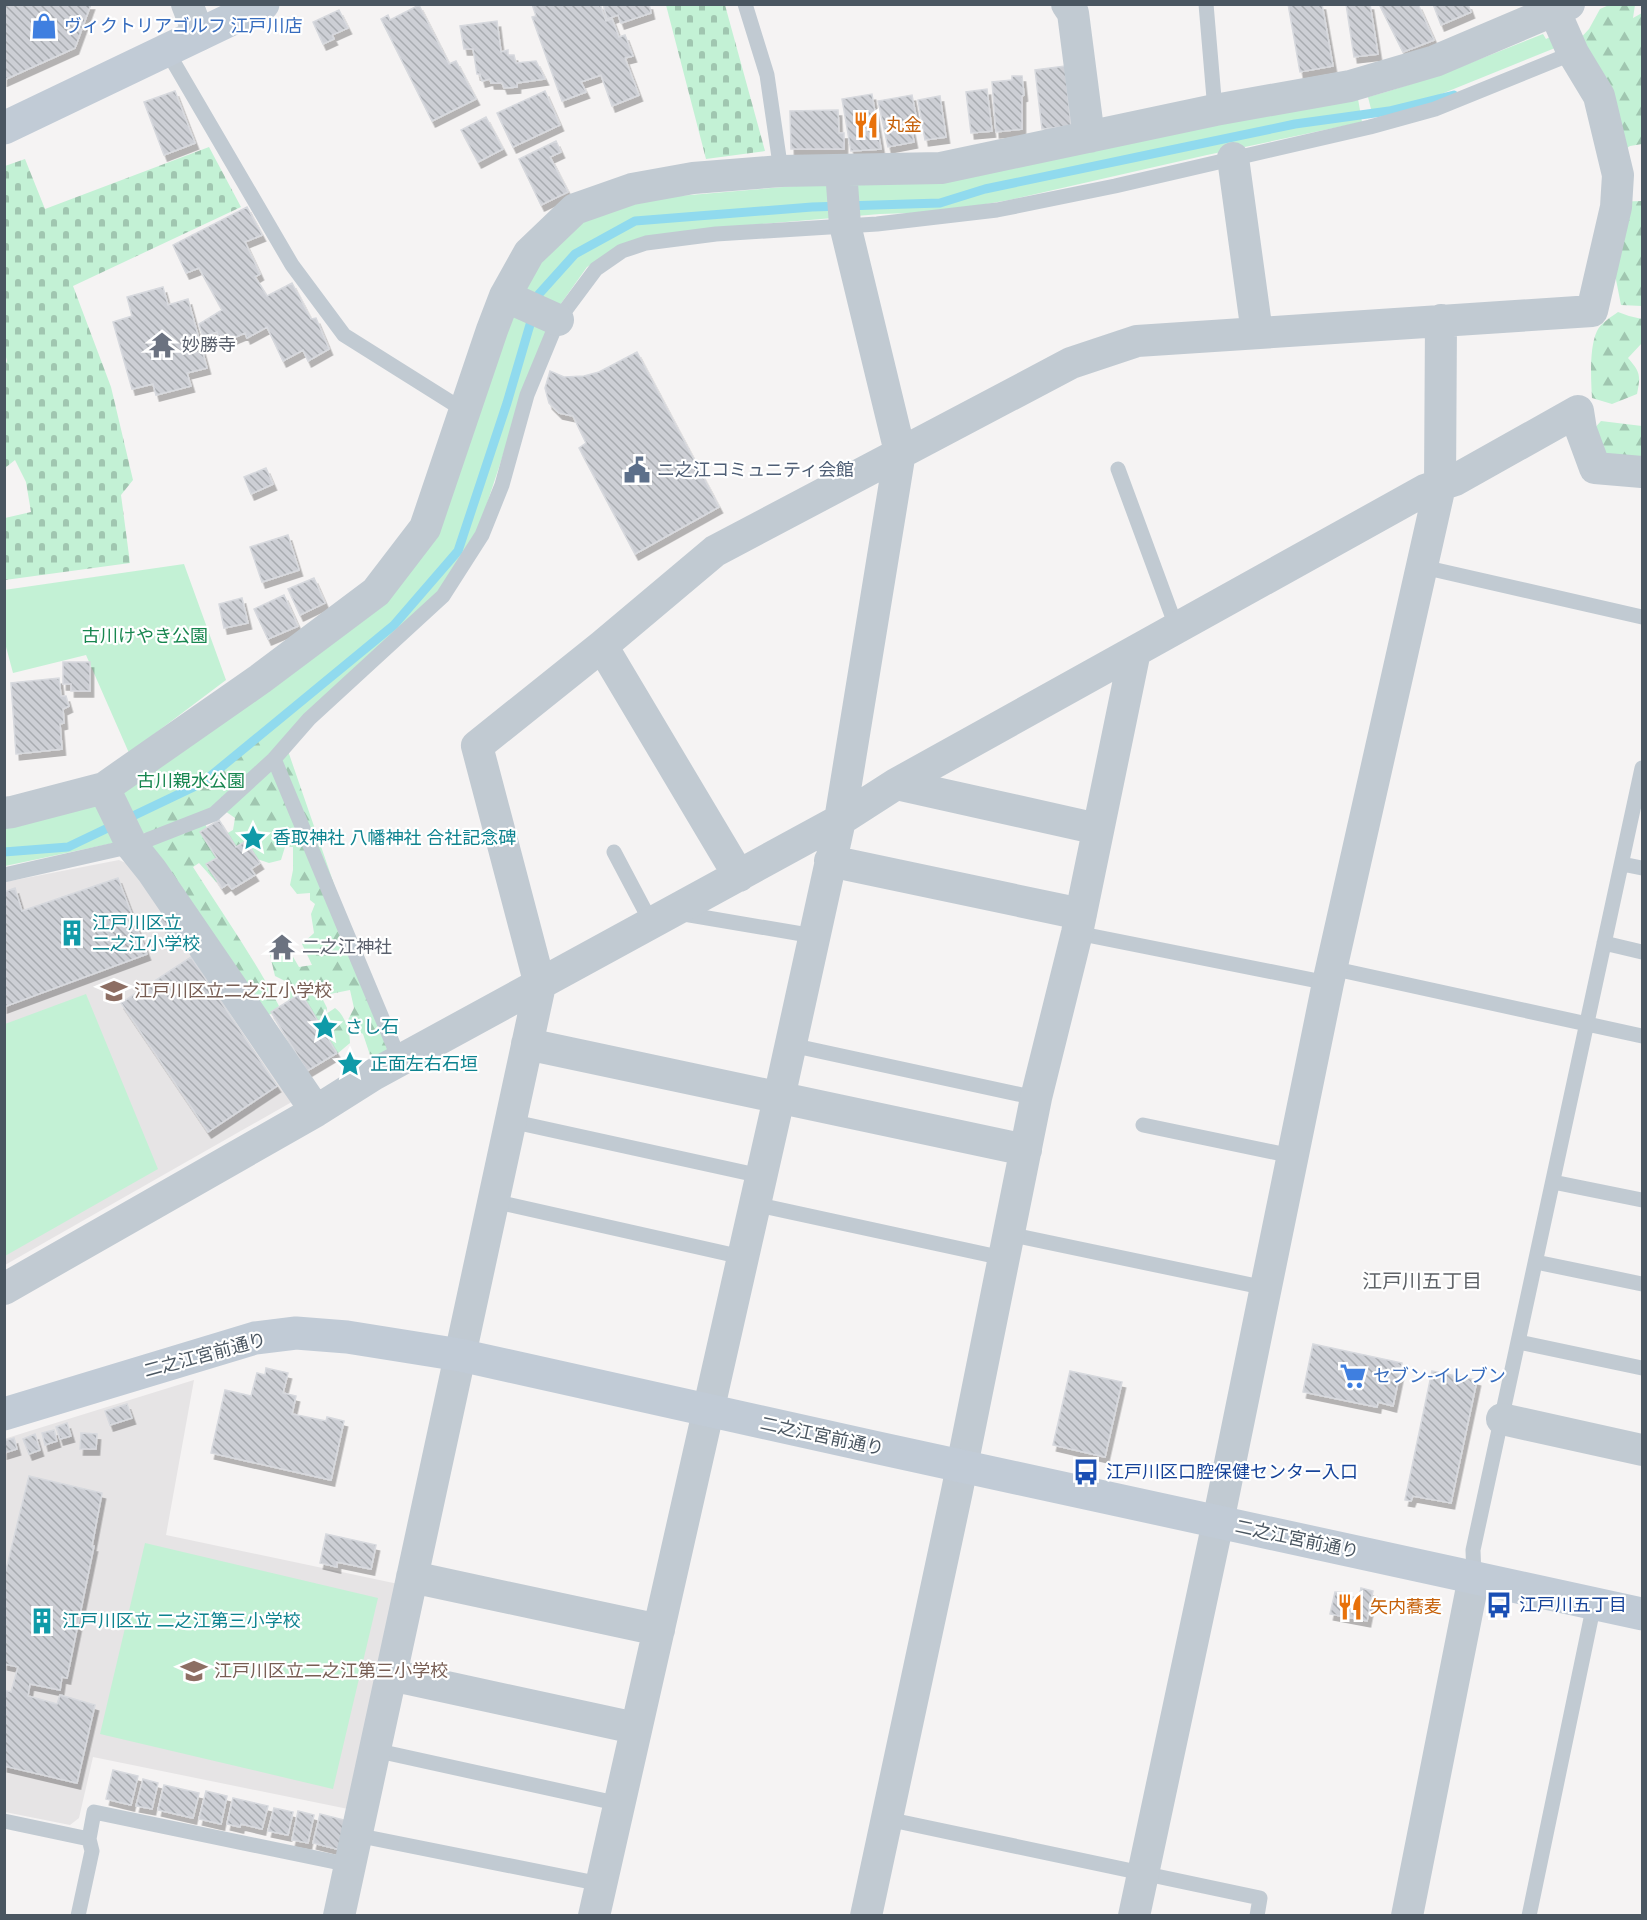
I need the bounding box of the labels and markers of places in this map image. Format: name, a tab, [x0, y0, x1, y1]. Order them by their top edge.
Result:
shop icon: ヴィクトリアゴルフ 江戸川店	[29, 11, 59, 41]
place label: ヴィクトリアゴルフ 江戸川店	[64, 14, 303, 36]
restaurant icon: 丸金	[851, 110, 881, 140]
place label: 丸金	[886, 113, 922, 135]
temple icon: 妙勝寺	[147, 330, 177, 360]
place label: 妙勝寺	[182, 333, 236, 355]
public building icon: ニ之江コミュニティ会館	[622, 455, 652, 485]
place label: ニ之江コミュニティ会館	[657, 458, 854, 480]
place icon: 香取神社 八幡神社 合社記念碑	[238, 823, 268, 853]
place label: 香取神社 八幡神社 合社記念碑	[273, 826, 516, 848]
place label: 江戸川区立 二之江小学校	[92, 911, 200, 954]
building icon: 江戸川区立 二之江小学校	[57, 918, 87, 948]
temple icon: 二之江神社	[267, 932, 297, 962]
place label: 二之江神社	[302, 935, 392, 957]
school or university icon: 江戸川区立二之江小学校	[99, 976, 129, 1006]
place label: 江戸川区立二之江小学校	[134, 979, 332, 1001]
place icon: さし石	[310, 1012, 340, 1042]
place label: さし石	[345, 1015, 399, 1037]
place icon: 正面左右石垣	[335, 1049, 365, 1079]
place label: 正面左右石垣	[370, 1052, 478, 1074]
supermarket icon: セブン-イレブン	[1338, 1361, 1368, 1391]
place label: セブン-イレブン	[1373, 1364, 1506, 1386]
bus stop icon: 江戸川区口腔保健センター入口	[1071, 1457, 1101, 1487]
place label: 江戸川区口腔保健センター入口	[1106, 1460, 1358, 1482]
bus stop icon: 江戸川五丁目	[1484, 1590, 1514, 1620]
restaurant icon: 矢内蕎麦	[1335, 1592, 1365, 1622]
place label: 江戸川五丁目	[1519, 1593, 1627, 1615]
place label: 矢内蕎麦	[1370, 1595, 1442, 1617]
building icon: 江戸川区立 二之江第三小学校	[27, 1606, 57, 1636]
place label: 江戸川区立 二之江第三小学校	[62, 1609, 301, 1631]
school or university icon: 江戸川区立二之江第三小学校	[179, 1656, 209, 1686]
place label: 江戸川区立二之江第三小学校	[214, 1659, 448, 1681]

